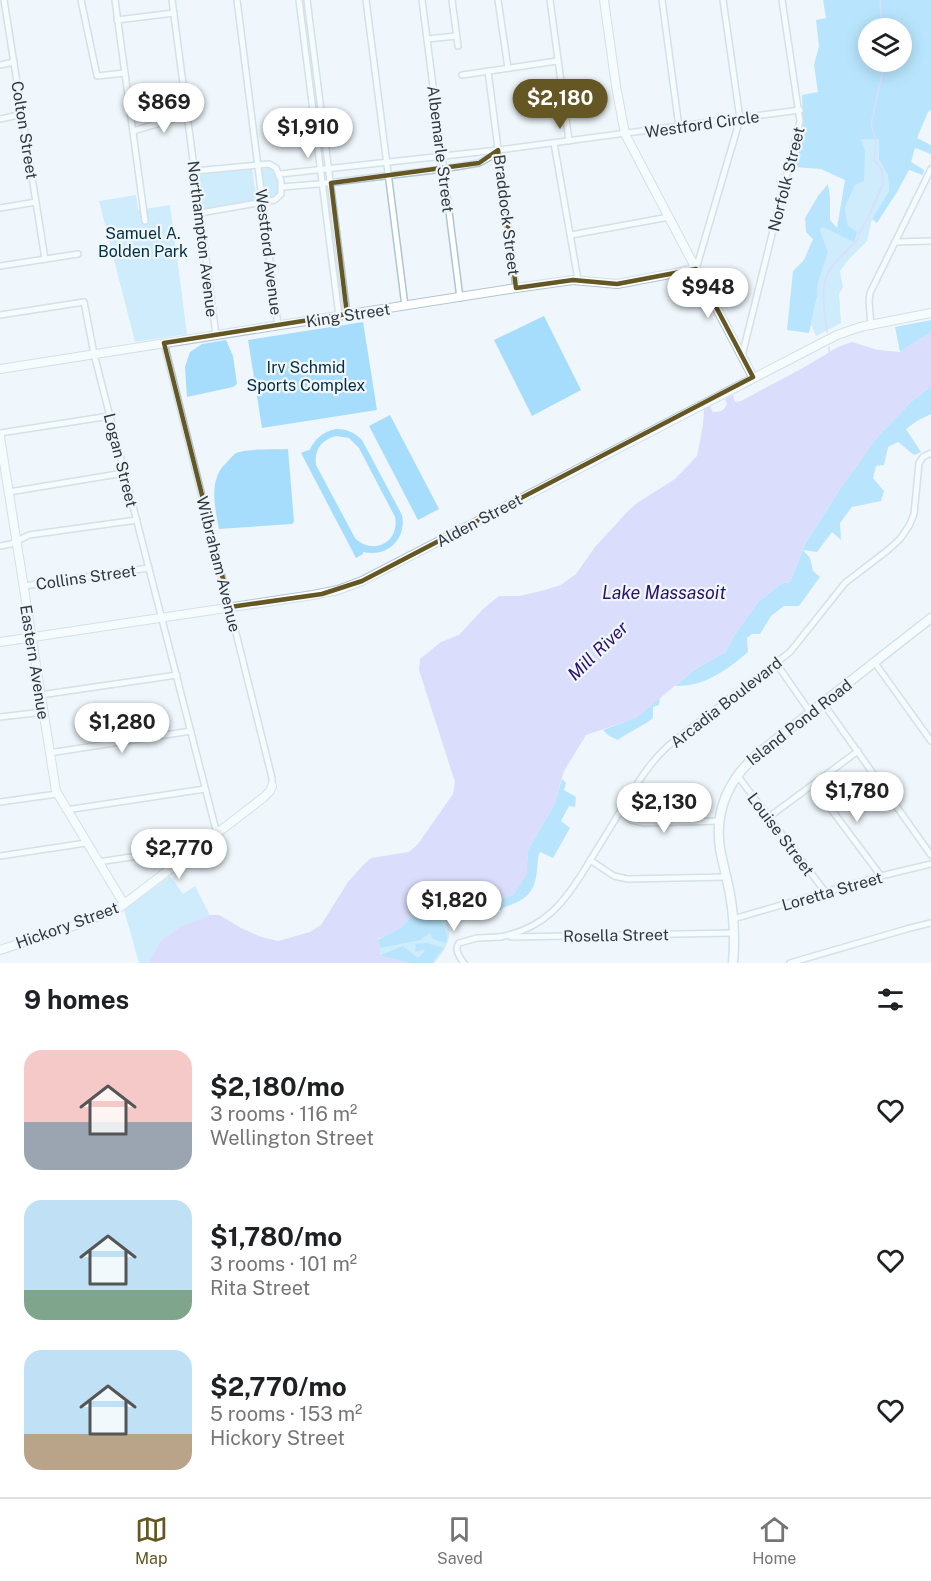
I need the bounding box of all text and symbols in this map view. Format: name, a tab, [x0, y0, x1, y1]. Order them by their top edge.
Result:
map controls	[858, 18, 912, 72]
button: layers	[858, 18, 912, 72]
pin: $2,180	[511, 79, 609, 130]
street label: Colton Street	[7, 80, 42, 181]
pin: $869	[128, 83, 200, 134]
street label: Albemarle Street	[423, 85, 458, 214]
text: $2,180	[527, 86, 593, 110]
text: $869	[137, 90, 191, 114]
street label: Westford Circle	[644, 107, 760, 142]
pin: $1,910	[259, 108, 357, 159]
text: $1,910	[277, 115, 339, 139]
street label: Norfolk Street	[764, 125, 809, 233]
street label: Braddock Street	[490, 153, 523, 277]
street label: Northampton Avenue	[183, 160, 222, 318]
street label: Westford Avenue	[251, 188, 286, 316]
park label: Samuel A. Bolden Park	[98, 224, 188, 261]
pin: $948	[672, 268, 744, 319]
text: $948	[681, 275, 735, 299]
street label: King Street	[305, 299, 391, 332]
park label: Irv Schmid Sports Complex	[247, 358, 365, 395]
street label: Logan Street	[100, 411, 141, 509]
street label: Alden Street	[433, 490, 525, 551]
street label: Wilbraham Avenue	[192, 494, 245, 634]
street label: Collins Street	[35, 561, 138, 594]
water label: Lake Massasoit	[602, 582, 726, 603]
street label: Eastern Avenue	[16, 603, 53, 721]
water label: Mill River	[563, 617, 632, 685]
street label: Arcadia Boulevard	[667, 653, 786, 752]
street label: Island Pond Road	[743, 675, 856, 769]
pin: $1,280	[73, 703, 171, 754]
text: $1,280	[88, 710, 156, 734]
pin: $1,780	[808, 772, 906, 823]
text: $1,780	[825, 779, 889, 803]
pin: $2,130	[615, 783, 713, 834]
street label: Louise Street	[743, 789, 818, 880]
text: $2,130	[631, 790, 697, 814]
pin: $2,770	[130, 829, 228, 880]
text: $2,770	[145, 836, 213, 860]
street label: Loretta Street	[780, 868, 885, 915]
pin: $1,820	[405, 881, 503, 932]
text: $1,820	[421, 888, 487, 912]
street label: Hickory Street	[13, 898, 121, 953]
street label: Rosella Street	[563, 925, 669, 946]
icon: filters	[874, 983, 907, 1016]
text: 9 homes	[24, 984, 129, 1015]
text: $2,180/mo	[210, 1071, 345, 1102]
icon: home	[72, 1074, 144, 1146]
icon: heart	[874, 1094, 907, 1127]
text: 3 rooms · 116 m²	[210, 1102, 357, 1126]
text: Wellington Street	[210, 1126, 374, 1150]
text: $1,780/mo	[210, 1221, 342, 1252]
icon: home	[72, 1224, 144, 1296]
icon: heart	[874, 1244, 907, 1277]
text: 3 rooms · 101 m²	[210, 1252, 357, 1276]
text: Rita Street	[210, 1276, 310, 1300]
text: $2,770/mo	[210, 1371, 347, 1402]
icon: home	[72, 1374, 144, 1446]
icon: heart	[874, 1394, 907, 1427]
text: 5 rooms · 153 m²	[210, 1402, 362, 1426]
text: Hickory Street	[210, 1426, 345, 1450]
tab: Map	[135, 1513, 168, 1568]
tab: Saved	[437, 1513, 483, 1568]
tab: Home	[752, 1513, 796, 1568]

